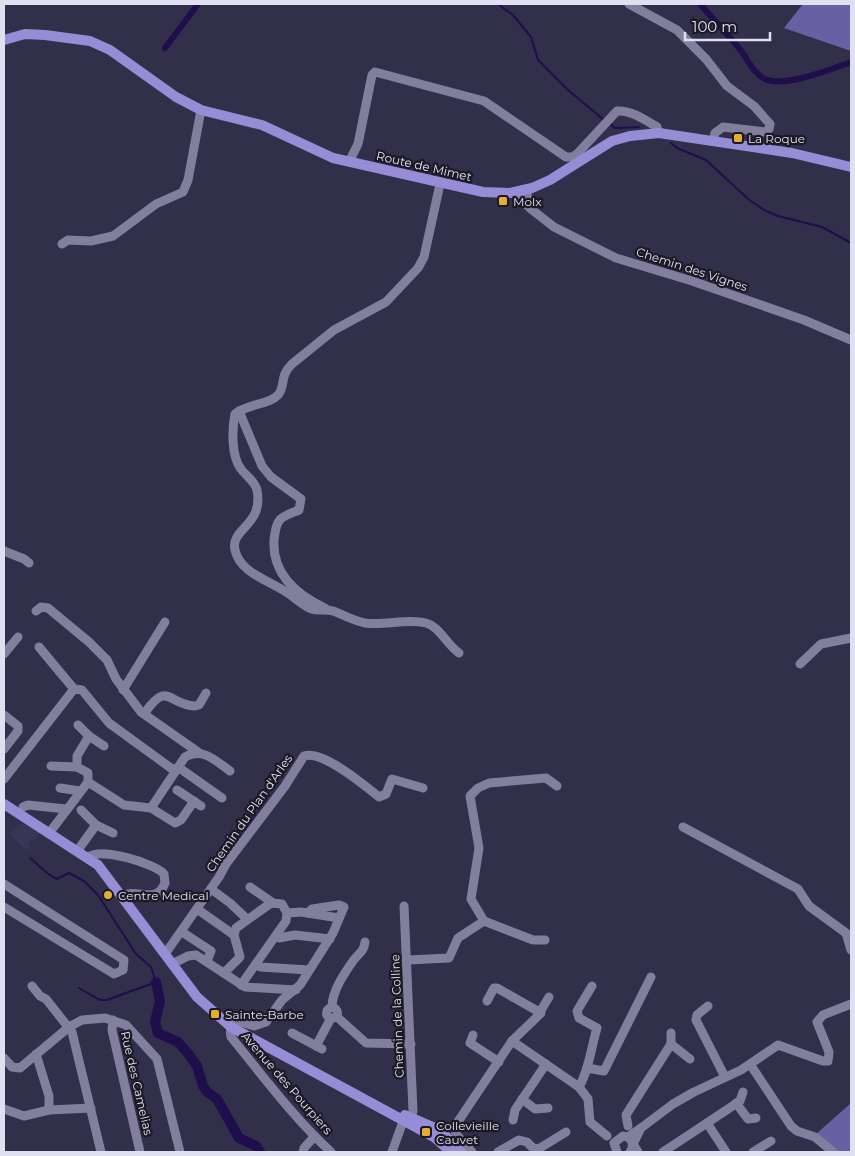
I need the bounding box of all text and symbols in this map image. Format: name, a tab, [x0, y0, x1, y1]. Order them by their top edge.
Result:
scale bar	[685, 10, 770, 42]
text: 100 m	[692, 17, 737, 36]
place label: La Roque	[748, 131, 805, 146]
marker: La Roque	[732, 132, 744, 144]
street label: Route de Mimet	[375, 148, 473, 184]
place label: Molx	[513, 194, 542, 209]
marker: Molx	[497, 195, 509, 207]
street label: Chemin des Vignes	[634, 244, 750, 294]
street label: Chemin du Plan d'Arles	[203, 751, 295, 875]
place label: Centre Medical	[118, 888, 209, 903]
marker: Centre Medical	[102, 889, 114, 901]
street label: Chemin de la Colline	[387, 954, 407, 1078]
place label: Sainte-Barbe	[225, 1007, 304, 1022]
marker: Sainte-Barbe	[209, 1008, 221, 1020]
street label: Rue des Camelias	[118, 1029, 156, 1137]
street label: Avenue des Pourpiers	[238, 1029, 336, 1137]
place label: Collevieille Cauvet	[436, 1118, 499, 1147]
marker: Collevieille Cauvet	[420, 1126, 432, 1138]

